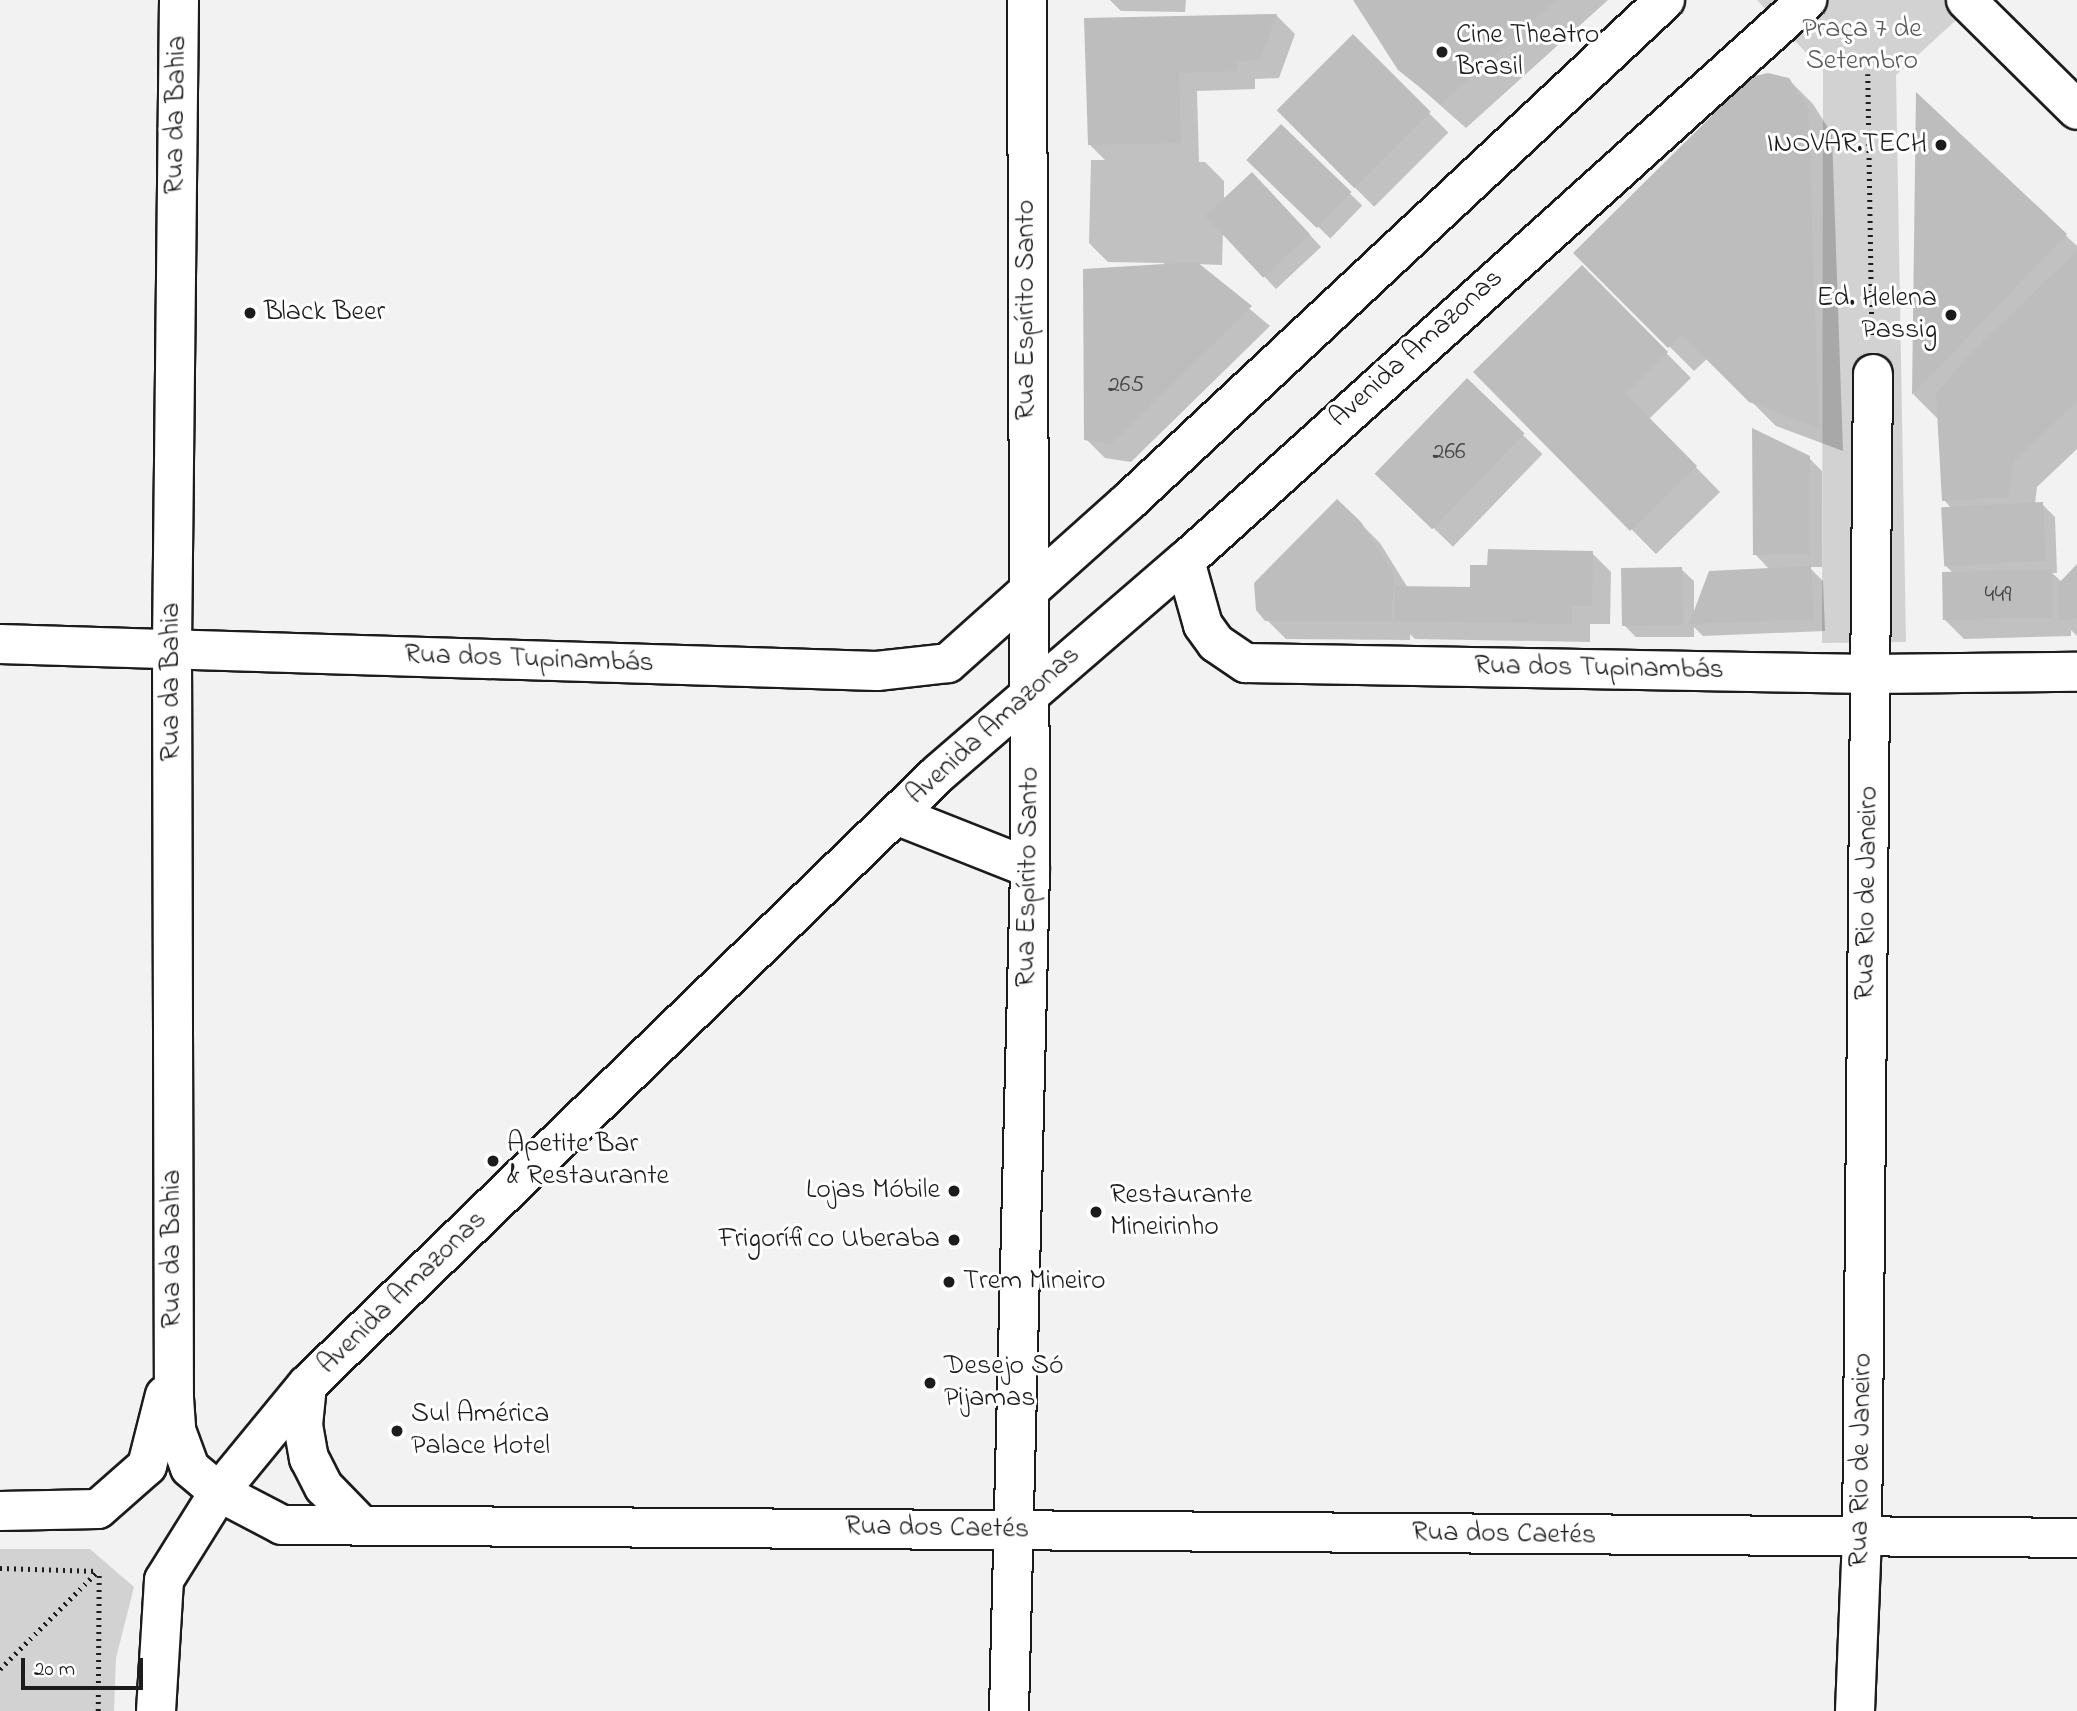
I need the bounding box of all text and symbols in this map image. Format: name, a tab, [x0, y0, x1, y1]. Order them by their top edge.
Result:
park label: Praça 7 de Setembro	[1802, 13, 1922, 79]
place label: Cine Theatro Brasil	[1456, 19, 1599, 85]
street label: Rua da Bahia	[159, 35, 195, 195]
marker: Cine Theatro Brasil	[1434, 44, 1450, 60]
place label: INOVAR.TECH	[1767, 128, 1927, 162]
marker: INOVAR.TECH	[1933, 137, 1949, 153]
street label: Rua Espírito Santo	[1010, 200, 1044, 420]
street label: Avenida Amazonas	[1323, 262, 1511, 436]
place label: Ed. Helena Passig	[1817, 282, 1937, 348]
place label: Black Beer	[264, 296, 385, 330]
marker: Black Beer	[242, 305, 258, 321]
marker: Ed. Helena Passig	[1943, 307, 1959, 323]
house number: 265	[1108, 372, 1144, 400]
house number: 266	[1432, 439, 1466, 467]
house number: 449	[1985, 582, 2011, 610]
street label: Rua da Bahia	[155, 603, 189, 761]
street label: Rua dos Tupinambás	[404, 639, 654, 681]
street label: Avenida Amazonas	[900, 639, 1088, 813]
street label: Rua dos Tupinambás	[1474, 650, 1724, 688]
street label: Rua Espírito Santo	[1010, 766, 1048, 988]
street label: Rua Rio de Janeiro	[1849, 786, 1887, 1000]
place label: Apetite Bar & Restaurante	[507, 1128, 669, 1194]
marker: Apetite Bar & Restaurante	[485, 1153, 501, 1169]
street label: Rua da Bahia	[156, 1170, 190, 1328]
place label: Lojas Móbile	[806, 1174, 940, 1208]
place label: Restaurante Mineirinho	[1110, 1179, 1252, 1245]
marker: Lojas Móbile	[946, 1183, 962, 1199]
street label: Avenida Amazonas	[312, 1204, 494, 1382]
marker: Restaurante Mineirinho	[1088, 1204, 1104, 1220]
place label: Frigorífico Uberaba	[719, 1223, 940, 1257]
marker: Frigorífico Uberaba	[946, 1232, 962, 1248]
place label: Trem Mineiro	[963, 1265, 1106, 1299]
marker: Trem Mineiro	[941, 1274, 957, 1290]
place label: Desejo Só Pijamas	[944, 1350, 1064, 1416]
street label: Rua Rio de Janeiro	[1843, 1353, 1881, 1567]
marker: Desejo Só Pijamas	[922, 1375, 938, 1391]
place label: Sul América Palace Hotel	[411, 1398, 550, 1464]
marker: Sul América Palace Hotel	[389, 1423, 405, 1439]
street label: Rua dos Caetés	[845, 1511, 1029, 1547]
street label: Rua dos Caetés	[1412, 1517, 1596, 1553]
scale bar	[24, 1644, 147, 1688]
text: 20 m	[34, 1655, 75, 1685]

